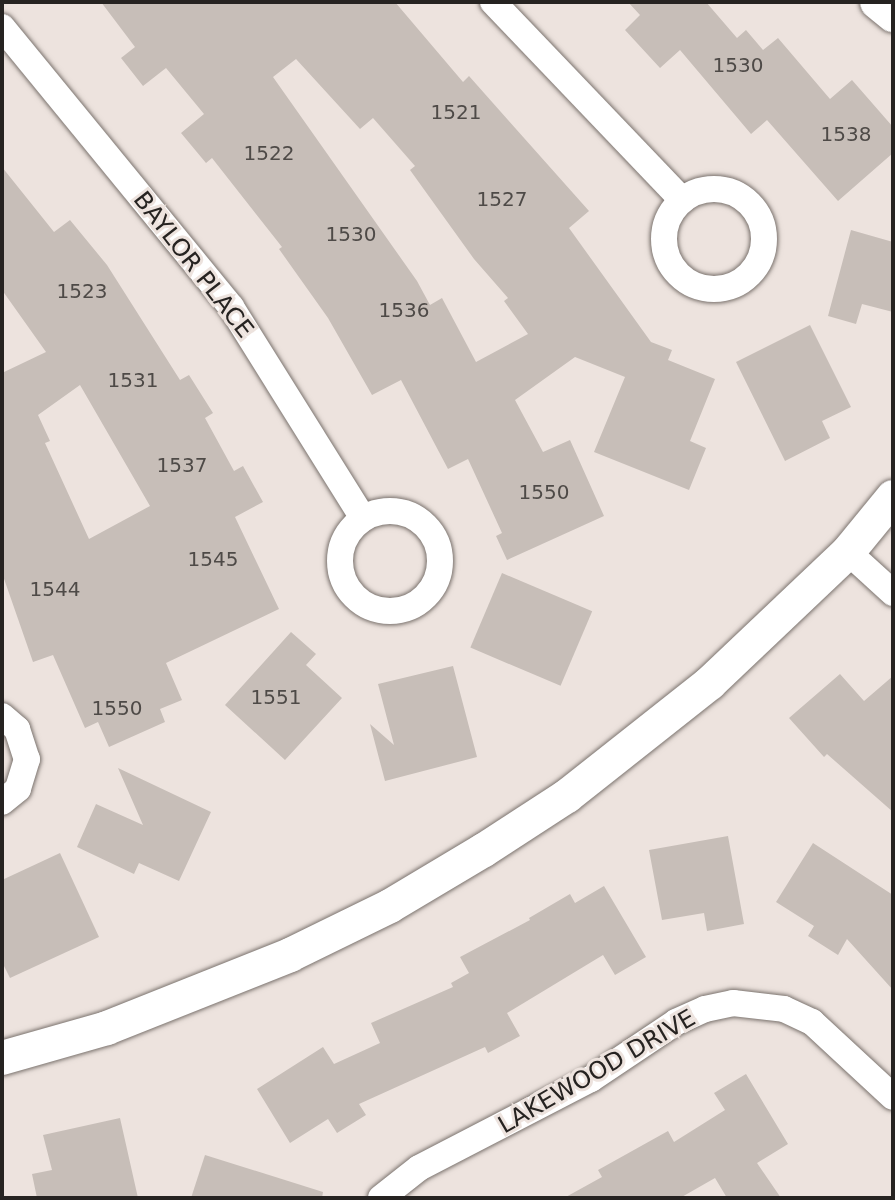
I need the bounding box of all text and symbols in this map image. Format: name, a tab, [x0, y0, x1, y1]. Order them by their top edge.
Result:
house number: 1530	[713, 53, 763, 77]
house number: 1521	[431, 100, 481, 124]
house number: 1538	[821, 122, 871, 146]
house number: 1522	[244, 141, 294, 165]
street label: BAYLOR PLACE	[127, 186, 259, 344]
house number: 1527	[477, 187, 527, 211]
house number: 1530	[326, 222, 376, 246]
house number: 1523	[57, 279, 107, 303]
house number: 1536	[379, 298, 429, 322]
house number: 1531	[108, 368, 158, 392]
house number: 1537	[157, 453, 207, 477]
house number: 1550	[519, 480, 569, 504]
house number: 1545	[188, 547, 238, 571]
house number: 1544	[30, 577, 80, 601]
house number: 1551	[251, 685, 301, 709]
house number: 1550	[92, 696, 142, 720]
street label: LAKEWOOD DRIVE	[493, 1004, 701, 1140]

